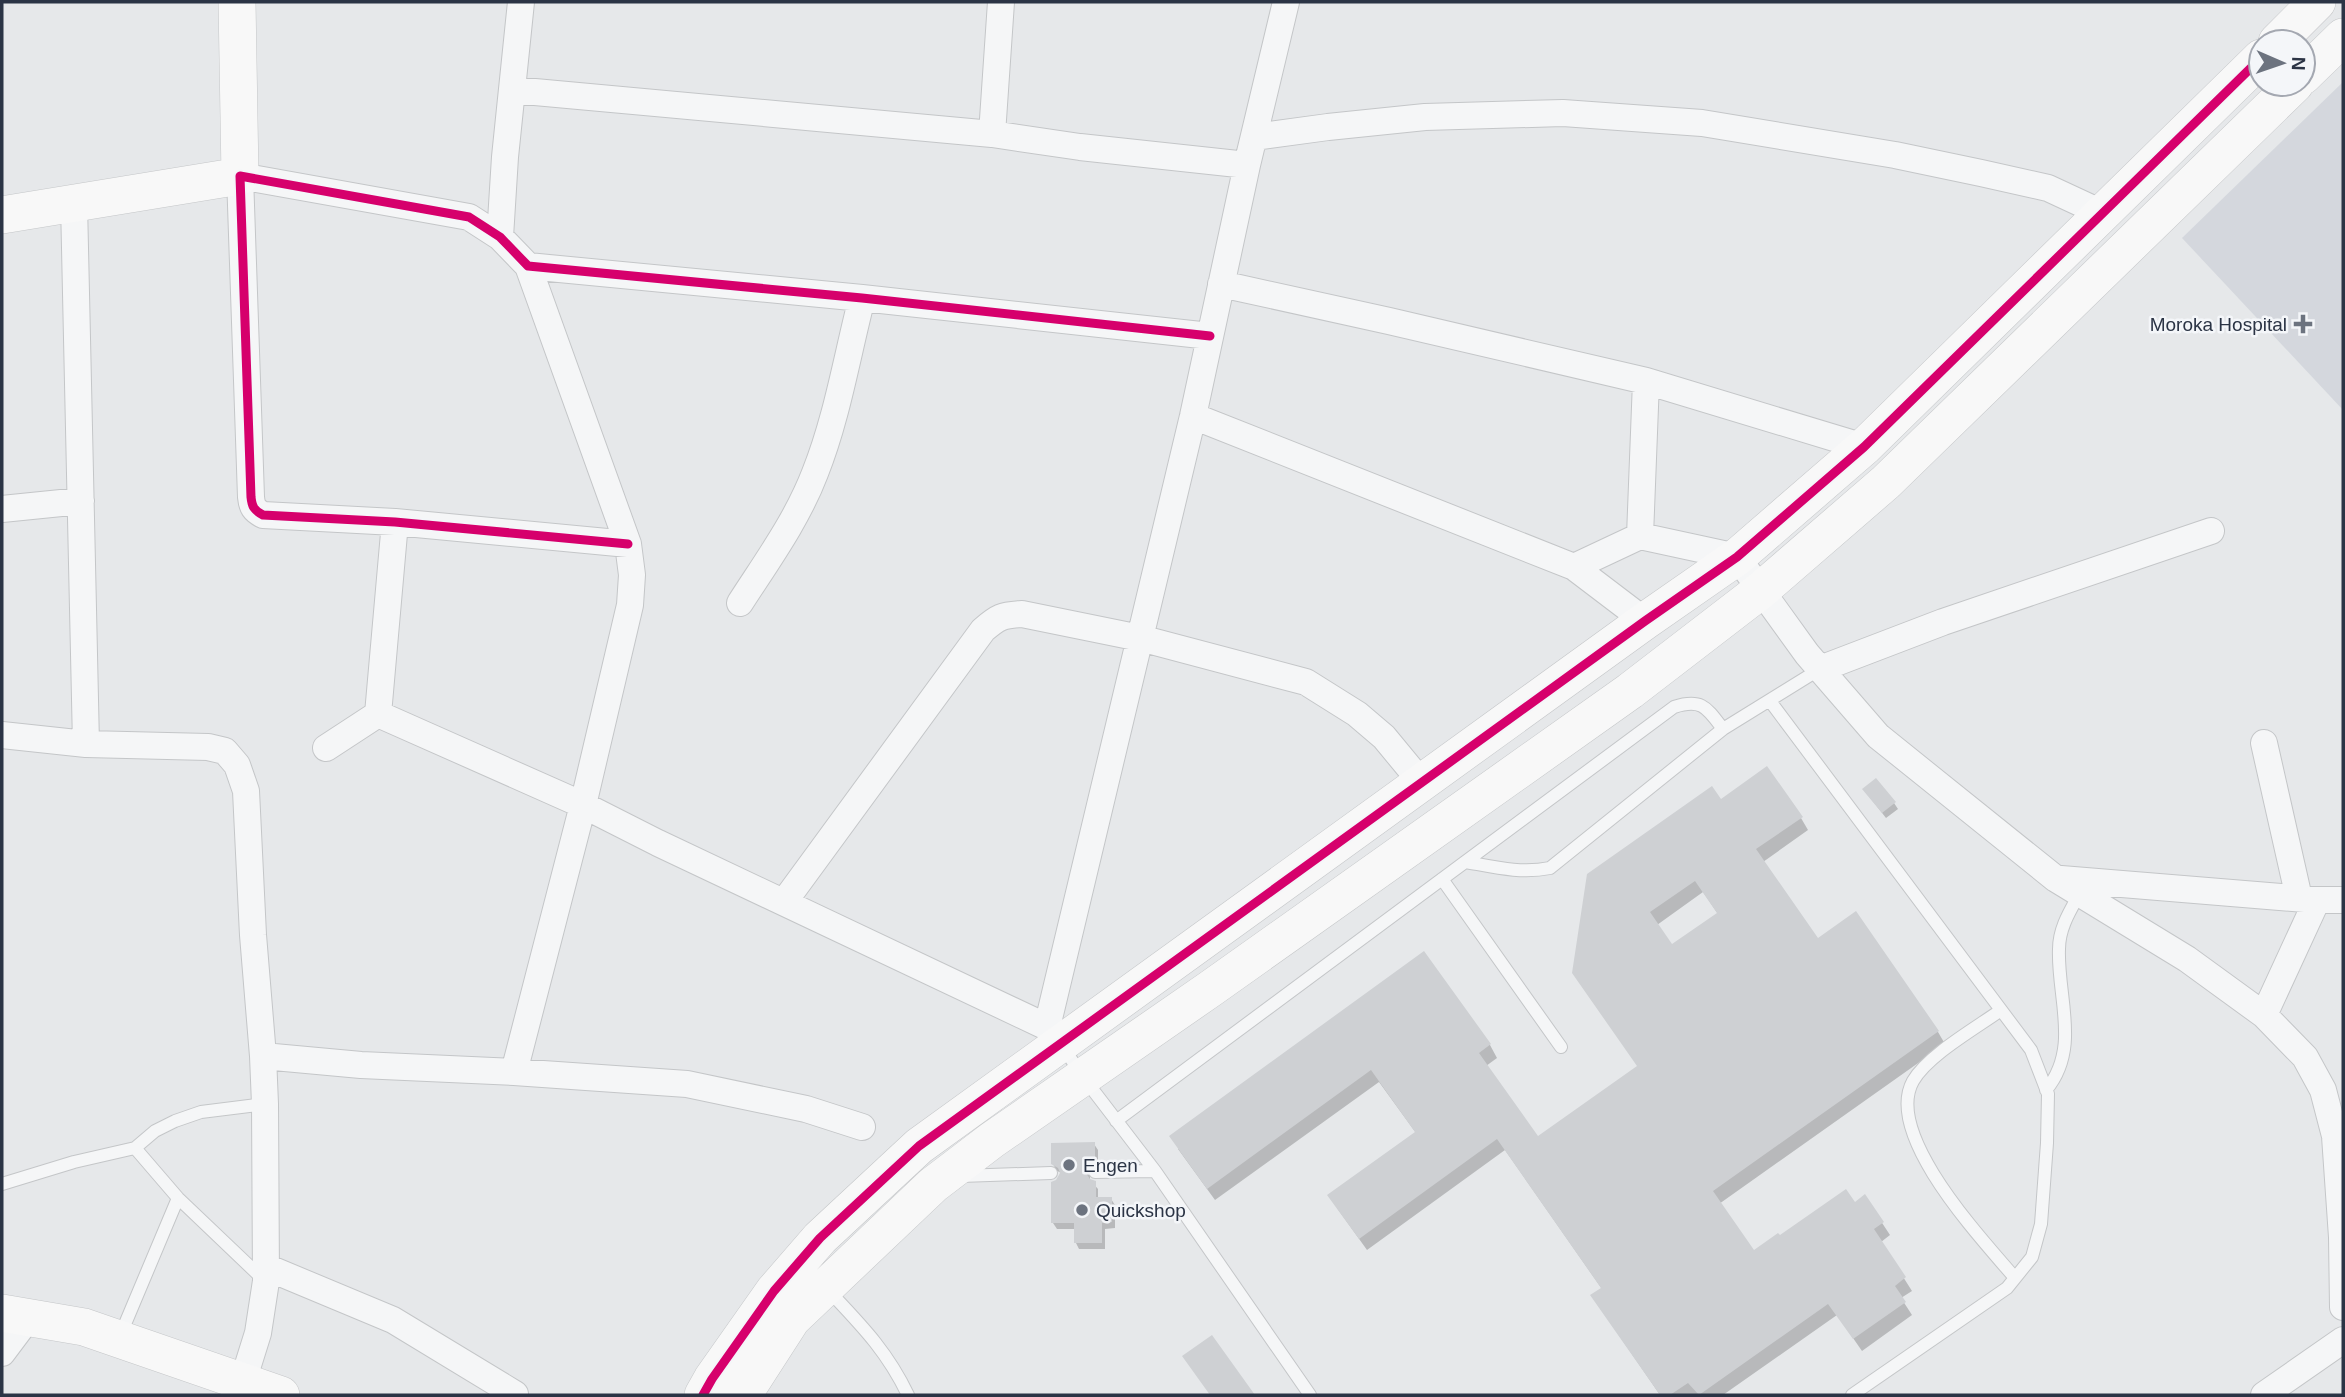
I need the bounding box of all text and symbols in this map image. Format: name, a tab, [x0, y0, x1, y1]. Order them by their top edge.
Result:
north arrow	[2247, 28, 2317, 98]
text: N	[2288, 56, 2309, 71]
place label: Moroka Hospital	[2150, 314, 2287, 335]
marker: Moroka Hospital	[2293, 314, 2313, 334]
place label: Engen	[1083, 1155, 1138, 1176]
marker: Engen	[1061, 1157, 1077, 1173]
place label: Quickshop	[1096, 1200, 1186, 1221]
marker: Quickshop	[1074, 1202, 1090, 1218]

